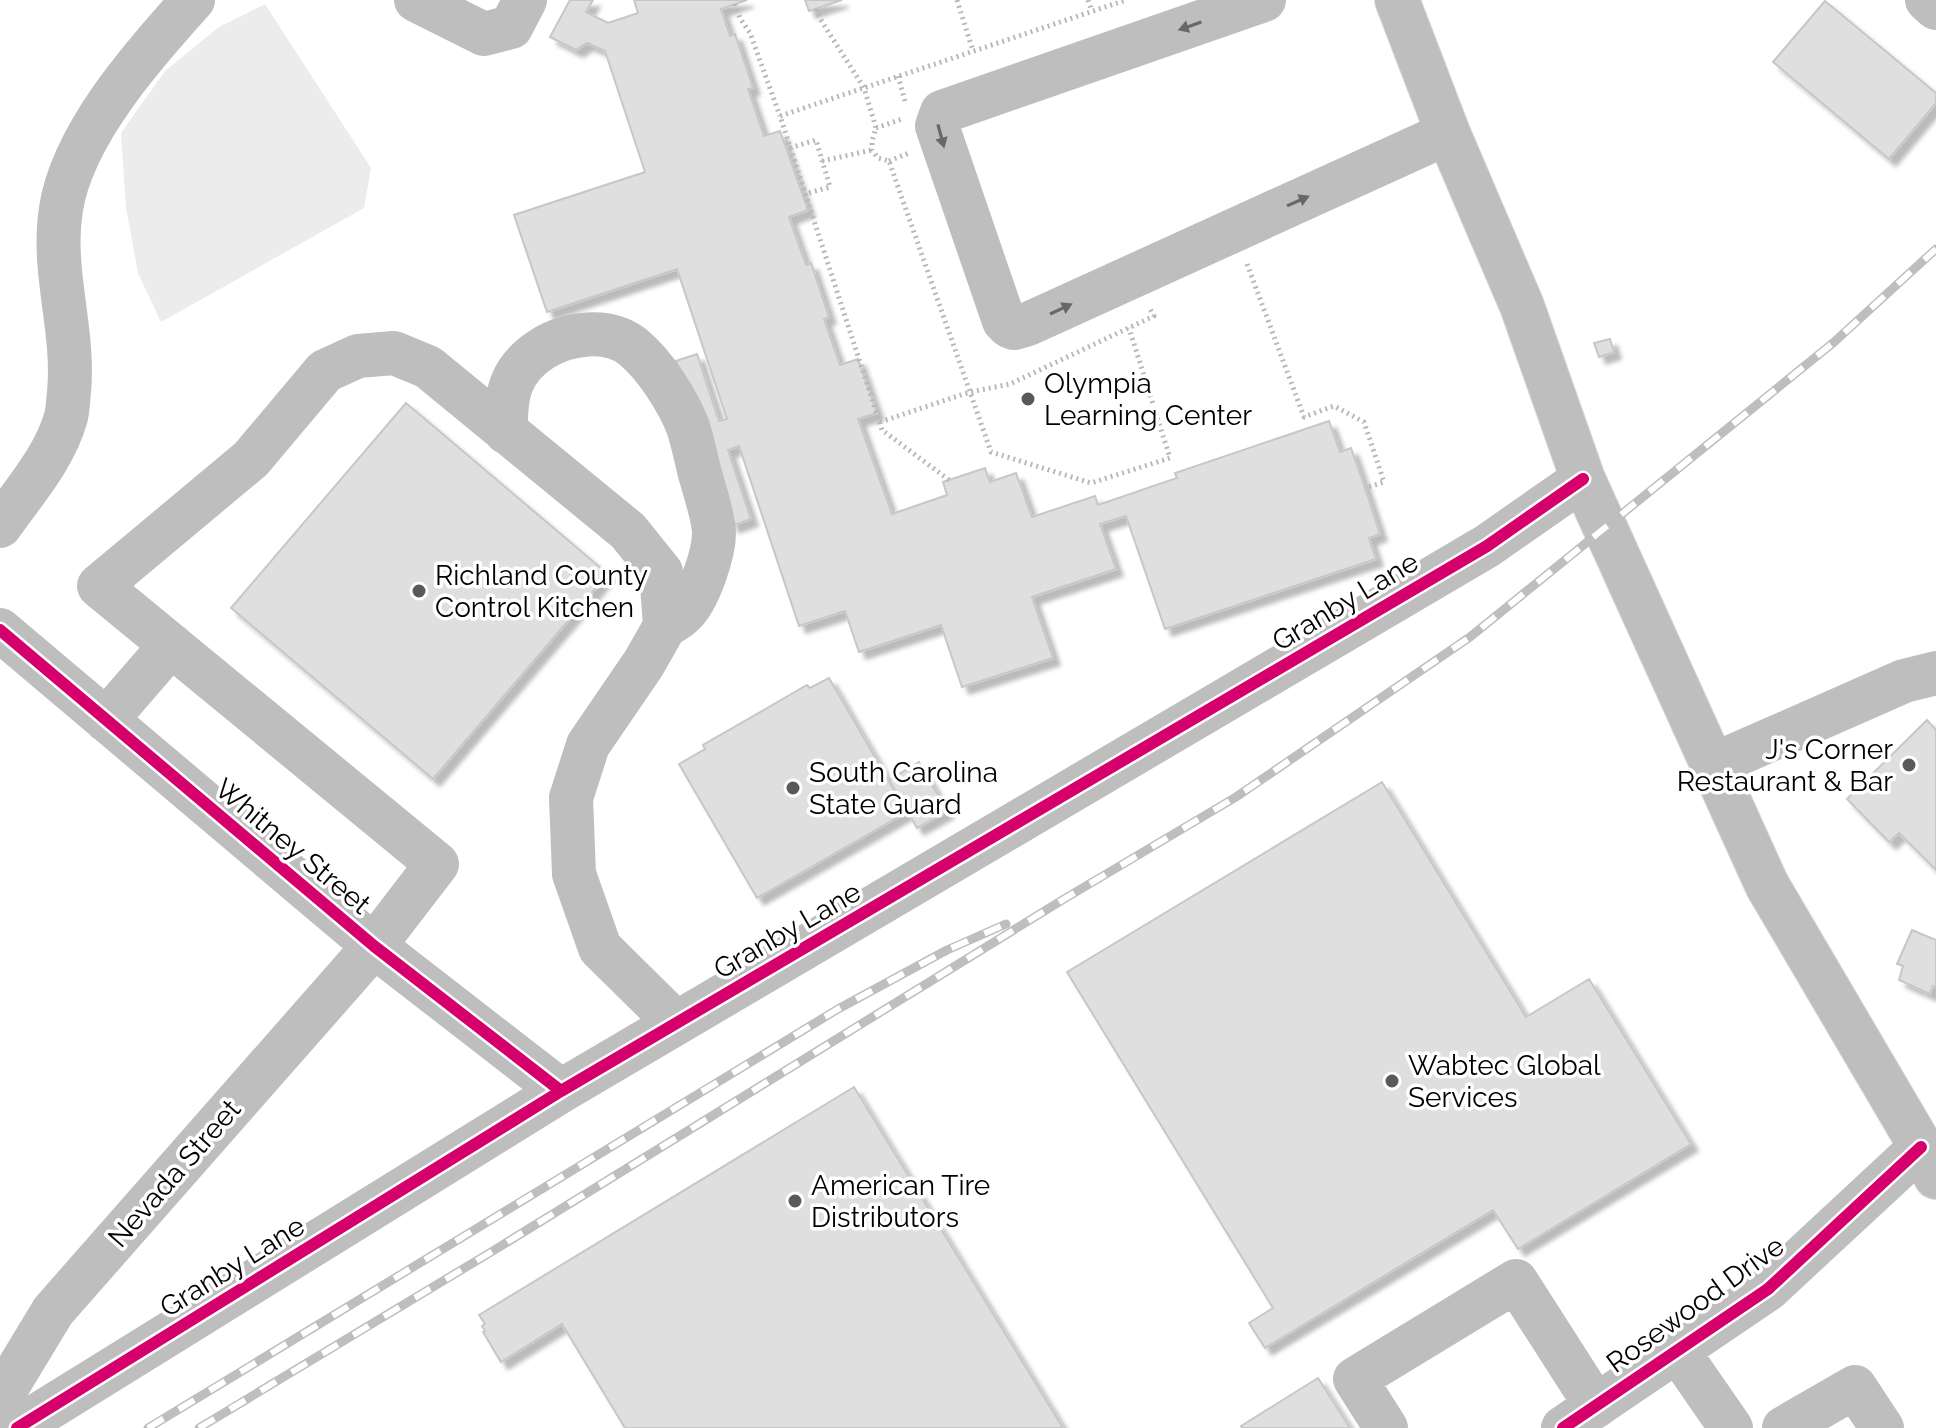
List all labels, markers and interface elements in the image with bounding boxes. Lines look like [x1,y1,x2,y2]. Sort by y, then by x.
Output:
one-way arrow [1178,20,1202,32]
one-way arrow [936,123,948,148]
one-way arrow [1286,194,1310,208]
one-way arrow [1050,302,1073,316]
place label: Olympia Learning Center [1044,367,1252,432]
marker: Olympia Learning Center [1019,390,1037,408]
street label: Granby Lane [1266,545,1424,658]
place label: Richland County Control Kitchen [435,559,648,624]
marker: Richland County Control Kitchen [410,582,428,600]
place label: J's Corner Restaurant & Bar [1677,733,1893,798]
place label: South Carolina State Guard [809,756,998,821]
marker: J's Corner Restaurant & Bar [1900,756,1918,774]
street label: Whitney Street [208,772,378,921]
marker: South Carolina State Guard [784,779,802,797]
street label: Granby Lane [708,875,867,986]
place label: Wabtec Global Services [1408,1049,1601,1114]
marker: Wabtec Global Services [1383,1072,1401,1090]
street label: Nevada Street [101,1092,248,1254]
place label: American Tire Distributors [811,1169,990,1234]
marker: American Tire Distributors [786,1192,804,1210]
street label: Granby Lane [154,1209,311,1324]
street label: Rosewood Drive [1600,1229,1790,1380]

